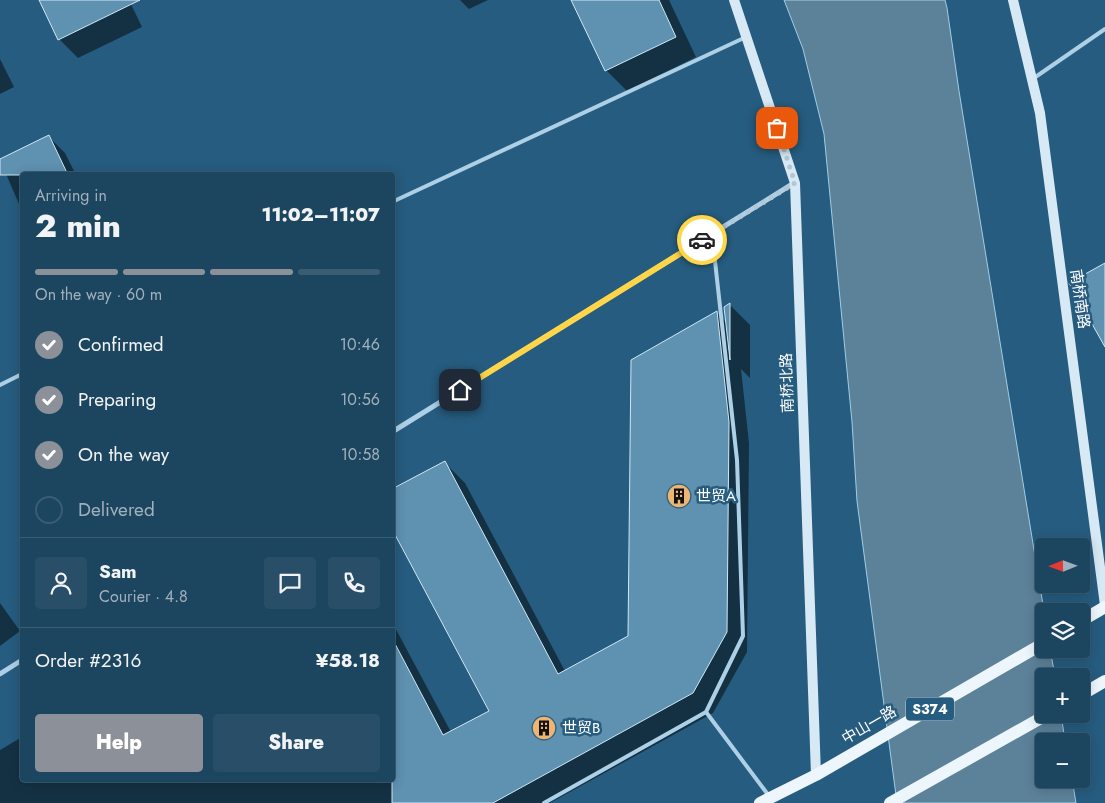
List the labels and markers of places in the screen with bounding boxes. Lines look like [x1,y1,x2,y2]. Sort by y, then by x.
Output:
pin [756,107,798,149]
pin [439,369,481,411]
building icon: 世贸A [666,483,692,509]
place label: 世贸A [696,485,736,507]
building icon: 世贸B [531,715,557,741]
place label: 世贸B [562,717,600,739]

